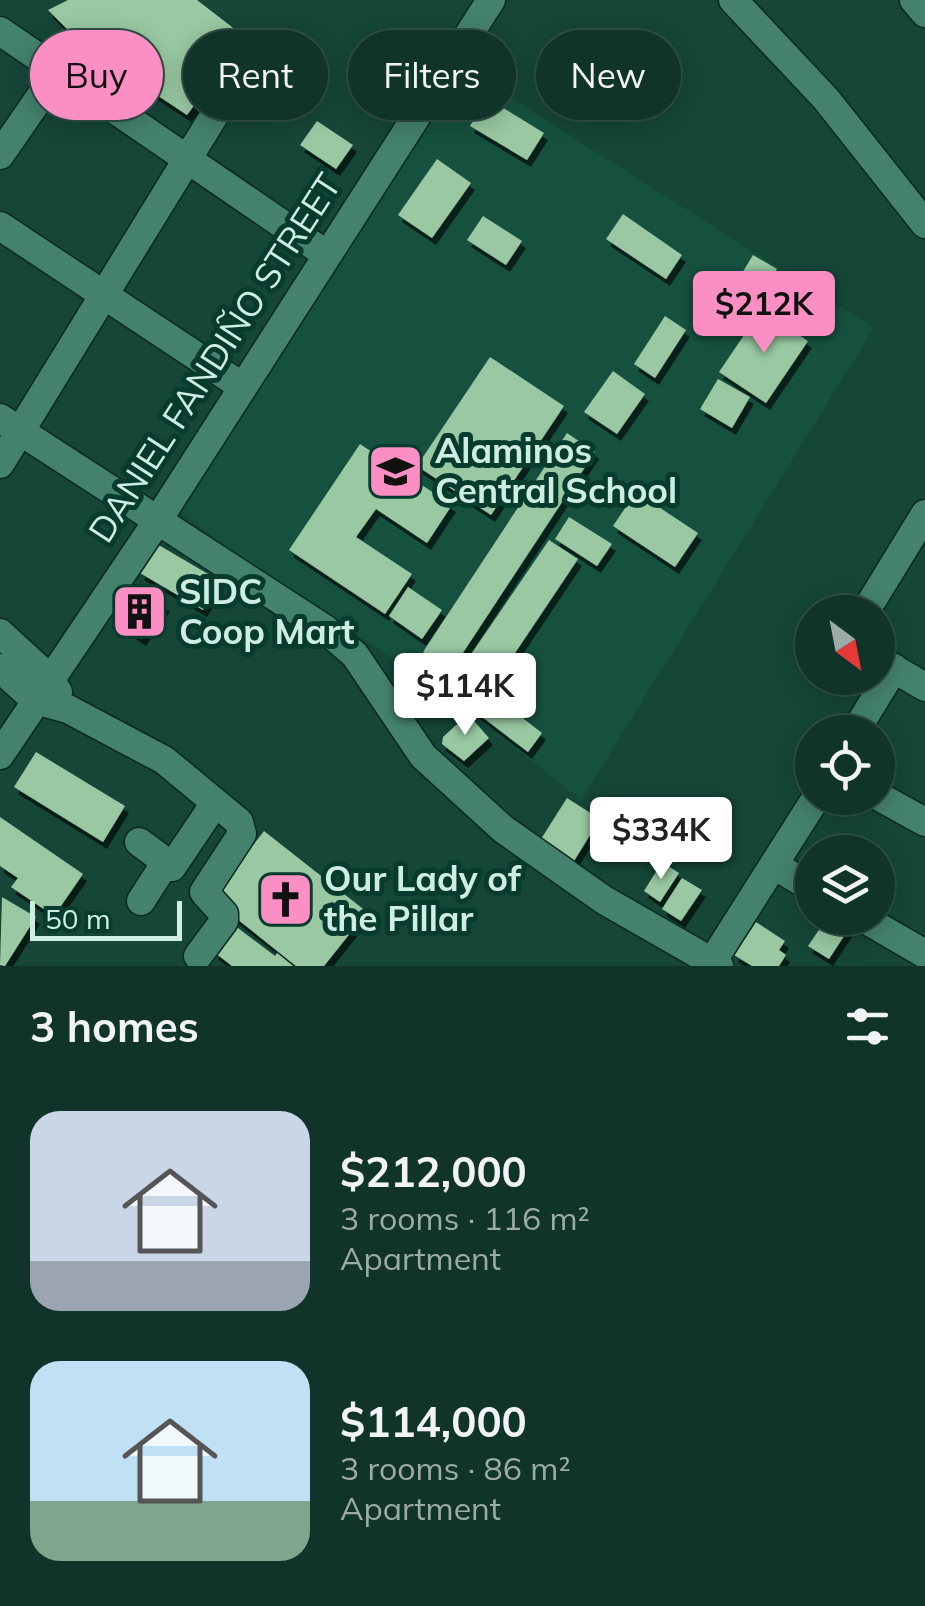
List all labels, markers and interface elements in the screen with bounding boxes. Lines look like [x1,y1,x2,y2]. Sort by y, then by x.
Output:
chip: Buy [30,30,163,120]
chip: Rent [183,30,328,120]
chip: Filters [348,30,516,120]
chip: New [536,30,681,120]
street label: DANIEL FANDIÑO STREET [78,165,350,550]
pin: $212K [694,271,834,356]
text: $212K [715,283,813,323]
place label: Alaminos Central School [435,428,677,512]
school or university icon: Alaminos Central School [366,441,426,501]
place label: SIDC Coop Mart [179,569,355,653]
building icon: SIDC Coop Mart [110,582,170,642]
north arrow [795,595,895,695]
map controls [795,595,895,935]
pin: $114K [395,653,535,738]
text: $114K [416,665,514,705]
button: locate [795,715,895,815]
pin: $334K [591,797,731,882]
text: $334K [612,809,710,849]
button: layers [795,835,895,935]
place label: Our Lady of the Pillar [324,856,522,940]
church icon: Our Lady of the Pillar [255,869,315,929]
scale bar [30,896,182,940]
text: 50 m [45,901,111,936]
icon: filters [840,999,895,1054]
text: 3 homes [30,1000,199,1053]
text: $212,000 [340,1145,527,1198]
icon: home [110,1151,230,1271]
text: 3 rooms · 116 m² [340,1198,590,1238]
text: Apartment [340,1238,501,1278]
text: $114,000 [340,1395,527,1448]
icon: home [110,1401,230,1521]
text: 3 rooms · 86 m² [340,1448,571,1488]
text: Apartment [340,1488,501,1528]

